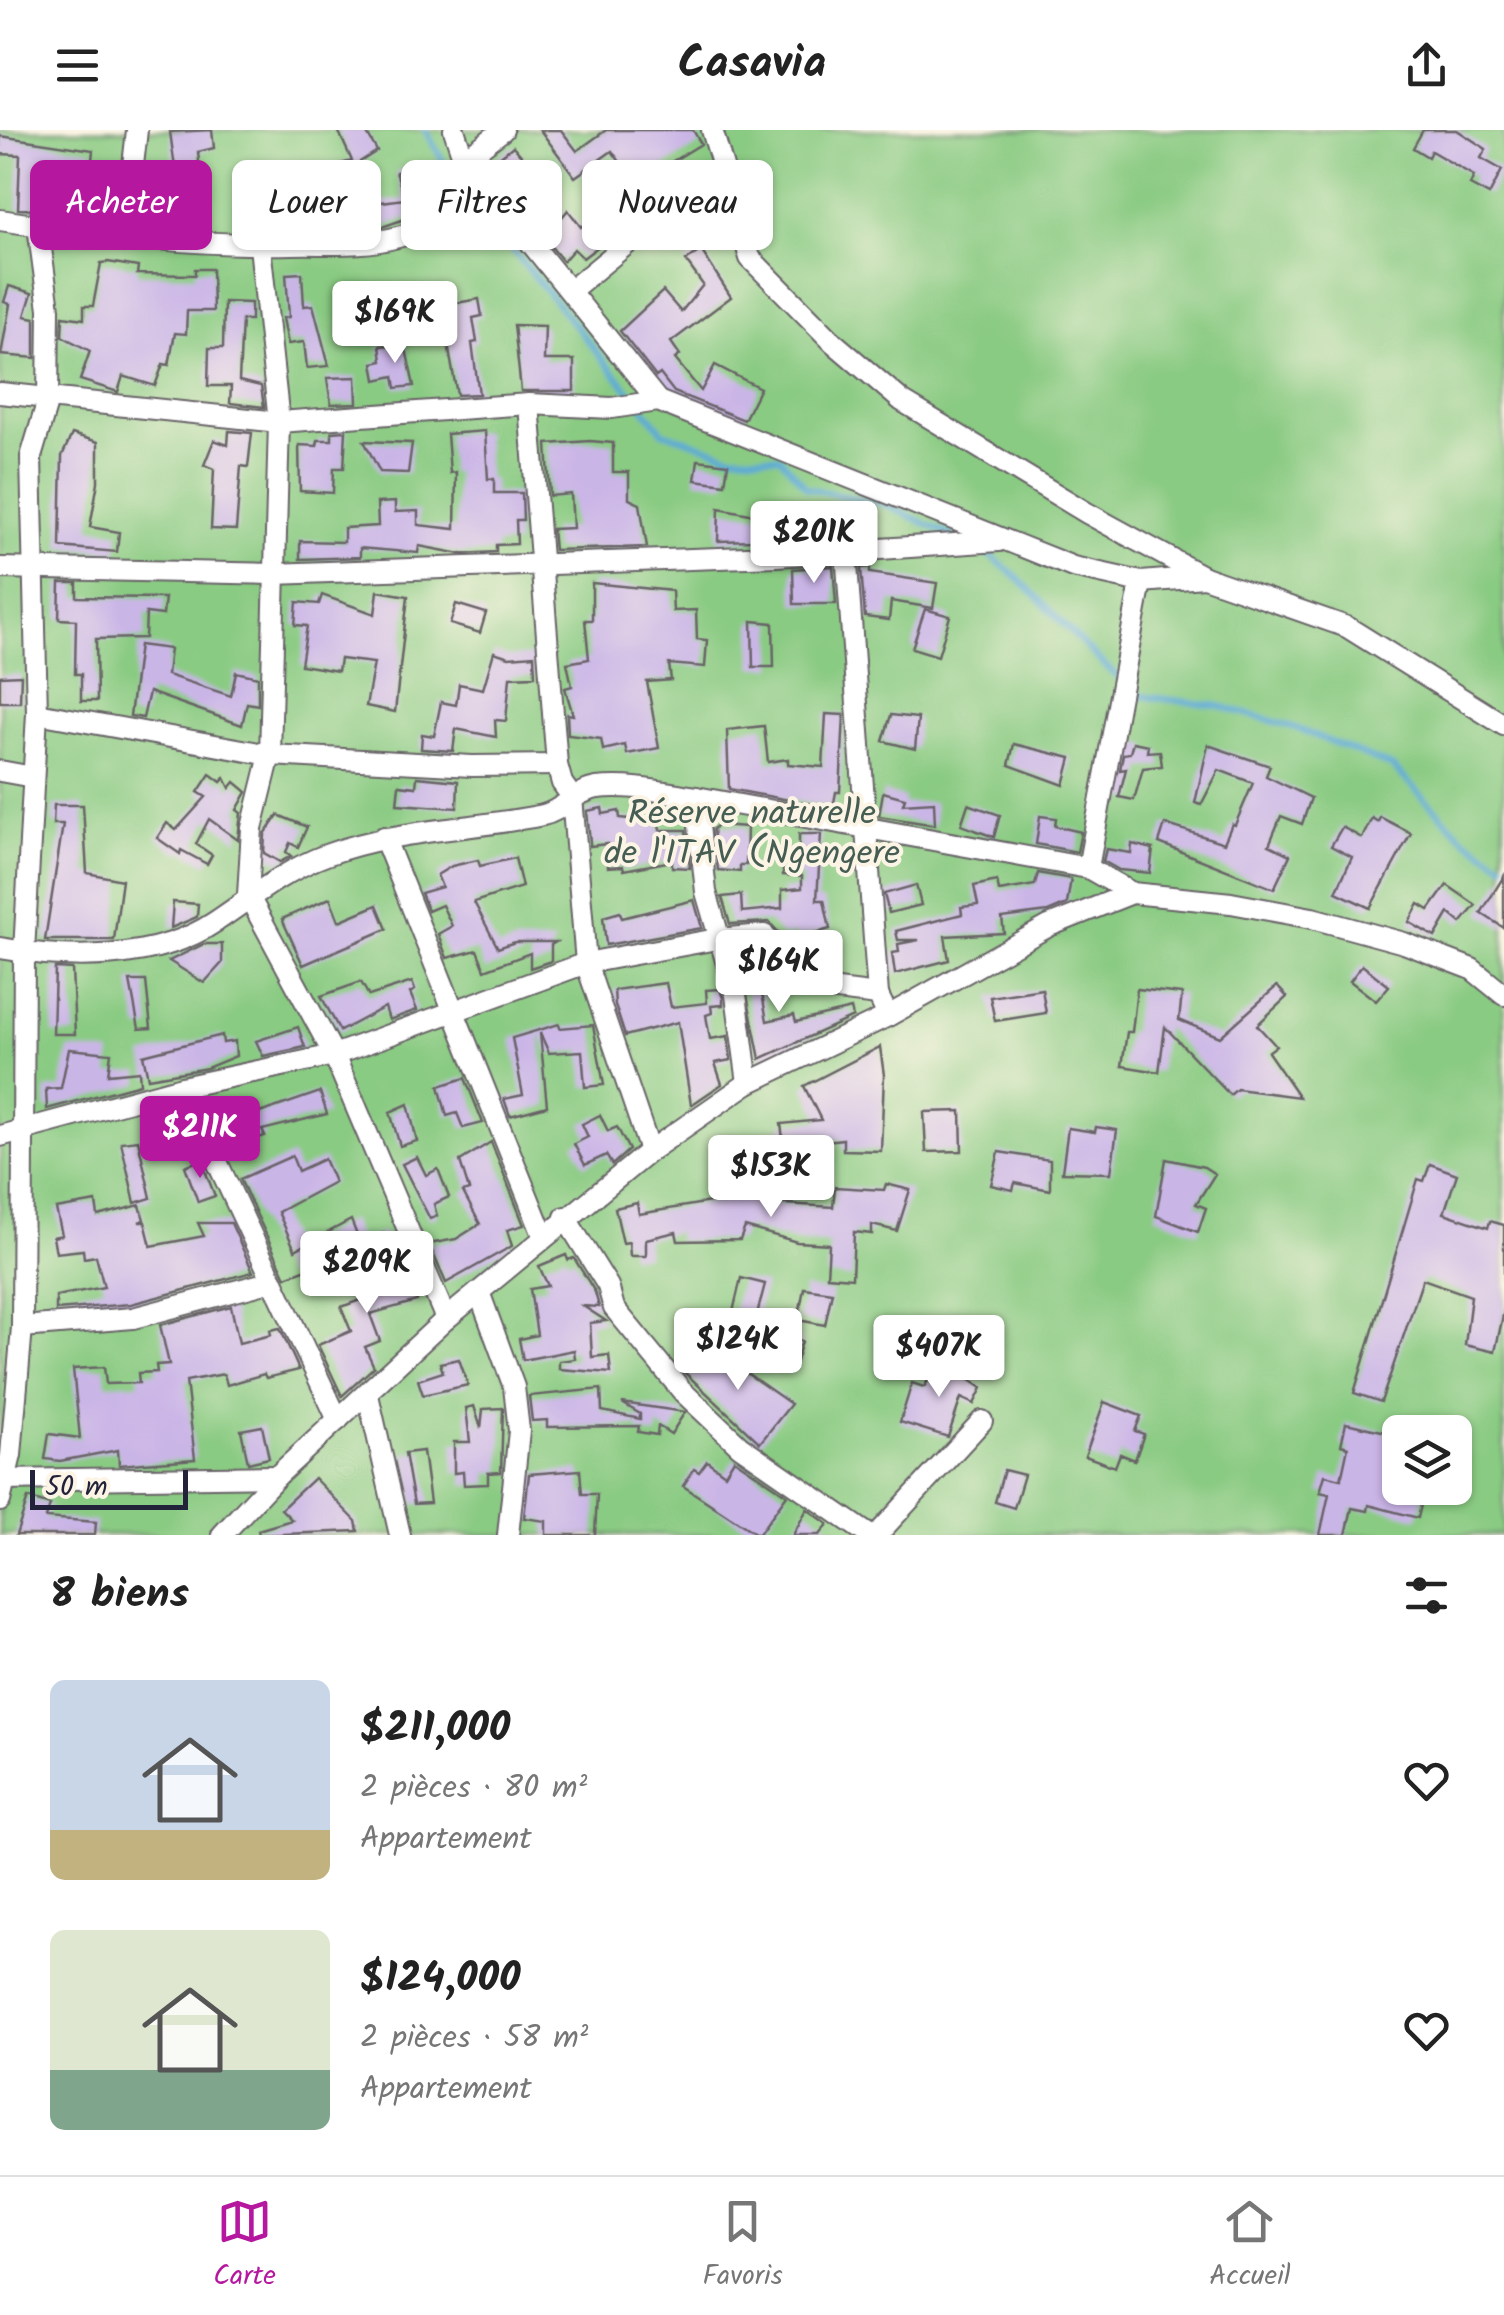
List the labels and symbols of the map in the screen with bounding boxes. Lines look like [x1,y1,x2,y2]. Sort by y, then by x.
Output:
pin: $169K [325,281,465,366]
pin: $201K [744,501,884,586]
park label: Réserve naturelle de l'ITAV (Ngengere [604,787,900,883]
pin: $164K [709,930,849,1015]
pin: $211K [130,1096,270,1181]
pin: $153K [701,1135,841,1220]
pin: $209K [297,1231,437,1316]
pin: $124K [668,1308,808,1393]
pin: $407K [869,1315,1009,1400]
scale bar [30,1465,188,1510]

